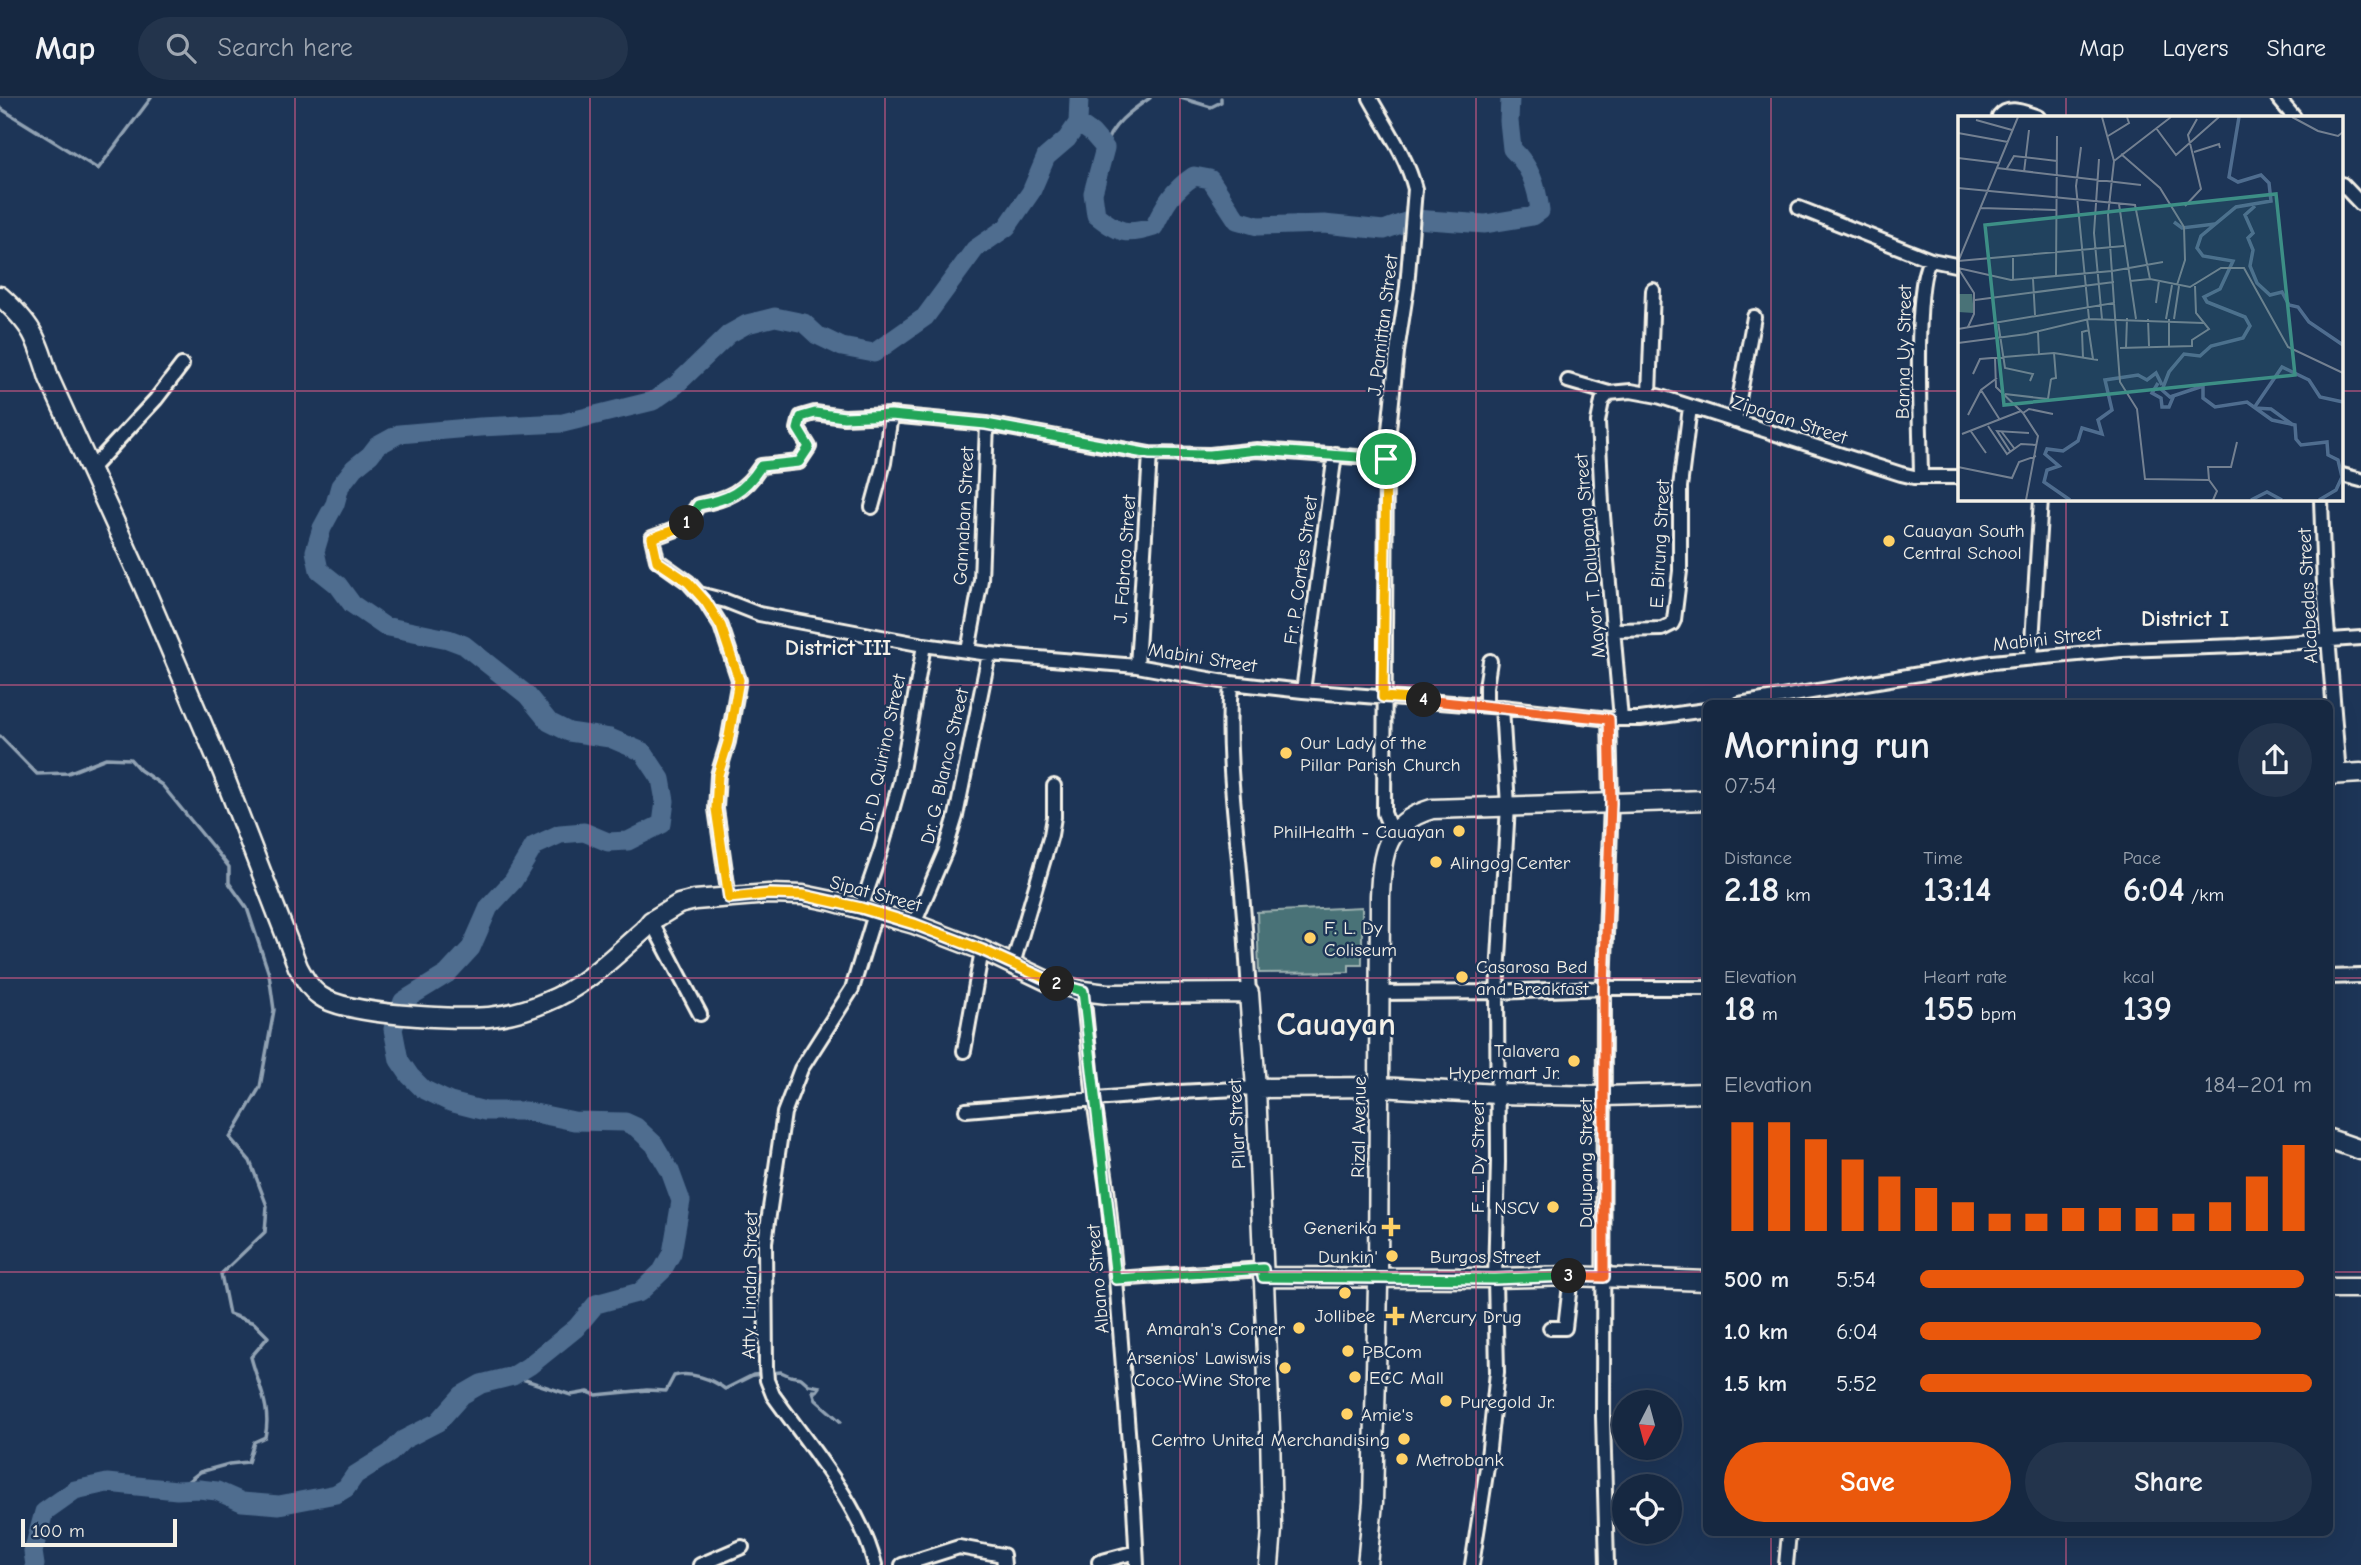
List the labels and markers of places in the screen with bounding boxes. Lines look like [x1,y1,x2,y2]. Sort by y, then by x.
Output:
pin [1356,429,1416,489]
pin: 1 [670,506,704,540]
place label: Cauayan South Central School [1903,520,2025,564]
marker: Cauayan South Central School [1881,533,1897,549]
pin: 4 [1406,682,1442,718]
place label: Our Lady of the Pillar Parish Church [1300,732,1461,776]
marker: Our Lady of the Pillar Parish Church [1278,745,1294,761]
place label: PhilHealth - Cauayan [1273,821,1445,843]
marker: PhilHealth - Cauayan [1451,823,1467,839]
place label: Alingog Center [1450,852,1571,874]
marker: Alingog Center [1428,854,1444,870]
place label: F. L. Dy Coliseum [1324,917,1397,961]
marker: F. L. Dy Coliseum [1302,930,1318,946]
place label: Casarosa Bed and Breakfast [1476,956,1589,1000]
pin: 2 [1040,966,1074,1001]
marker: Casarosa Bed and Breakfast [1454,969,1470,985]
place label: Talavera Hypermart Jr. [1449,1040,1560,1084]
marker: Talavera Hypermart Jr. [1566,1053,1582,1069]
place label: NSCV [1494,1197,1540,1219]
marker: NSCV [1545,1199,1561,1215]
place label: Generika [1303,1217,1377,1239]
marker: Generika [1383,1219,1399,1235]
place label: Dunkin' [1318,1246,1378,1268]
marker: Dunkin' [1384,1248,1400,1264]
pin: 3 [1552,1258,1586,1294]
marker: Jollibee [1337,1285,1353,1301]
place label: Jollibee [1315,1305,1375,1327]
place label: Mercury Drug [1409,1306,1522,1328]
marker: Mercury Drug [1387,1308,1403,1324]
place label: Amarah's Corner [1146,1318,1285,1340]
marker: Amarah's Corner [1291,1320,1307,1336]
place label: PBCom [1362,1341,1422,1363]
marker: PBCom [1340,1343,1356,1359]
place label: Arsenios' Lawiswis Coco-Wine Store [1126,1347,1271,1391]
marker: Arsenios' Lawiswis Coco-Wine Store [1277,1360,1293,1376]
place label: ECC Mall [1369,1367,1444,1389]
marker: ECC Mall [1347,1369,1363,1385]
place label: Puregold Jr. [1460,1391,1555,1413]
marker: Puregold Jr. [1438,1393,1454,1409]
place label: Amie's [1361,1404,1413,1426]
marker: Amie's [1339,1406,1355,1422]
place label: Centro United Merchandising [1151,1429,1390,1451]
marker: Centro United Merchandising [1396,1431,1412,1447]
place label: Metrobank [1416,1449,1505,1471]
marker: Metrobank [1394,1451,1410,1467]

